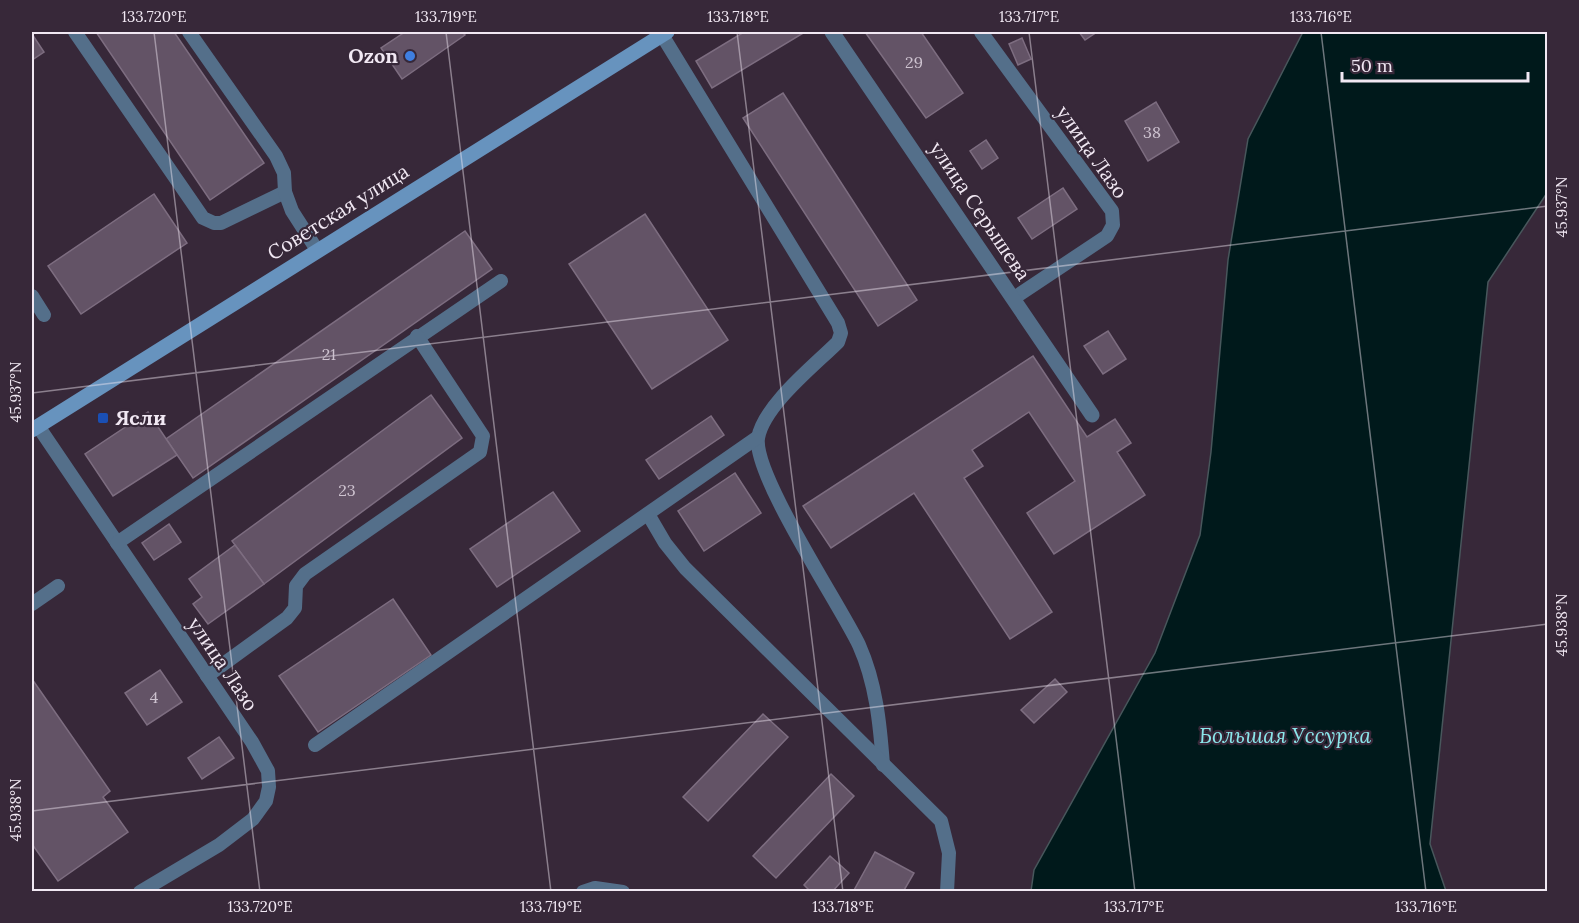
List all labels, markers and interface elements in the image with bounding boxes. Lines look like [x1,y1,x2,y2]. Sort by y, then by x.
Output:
text: 133.720°E [121,7,187,26]
text: 133.719°E [415,7,477,26]
text: 133.718°E [707,7,769,26]
text: 133.717°E [999,7,1059,26]
text: 133.716°E [1290,7,1352,26]
place label: Ozon [348,43,398,68]
scale bar [1342,45,1528,83]
marker: Ozon [403,49,417,63]
house number: 29 [905,52,923,72]
text: 50 m [1351,54,1393,77]
street label: улица Лазо [1051,100,1134,203]
house number: 38 [1143,122,1161,142]
street label: улица Серышева [925,136,1036,285]
street label: Советская улица [262,158,413,265]
text: 45.937°N [1552,176,1571,238]
house number: 21 [322,344,336,364]
text: 45.937°N [6,361,25,423]
place label: Ясли [115,405,166,430]
marker: Ясли [96,411,110,425]
house number: 23 [338,480,356,500]
text: 45.938°N [1552,594,1571,656]
street label: улица Лазо [183,612,264,715]
house number: 4 [150,687,159,707]
water label: Большая Уссурка [1199,722,1371,749]
text: 45.938°N [6,779,25,841]
text: 133.720°E [227,897,293,916]
text: 133.719°E [520,897,582,916]
text: 133.718°E [812,897,874,916]
text: 133.717°E [1104,897,1164,916]
text: 133.716°E [1395,897,1457,916]

